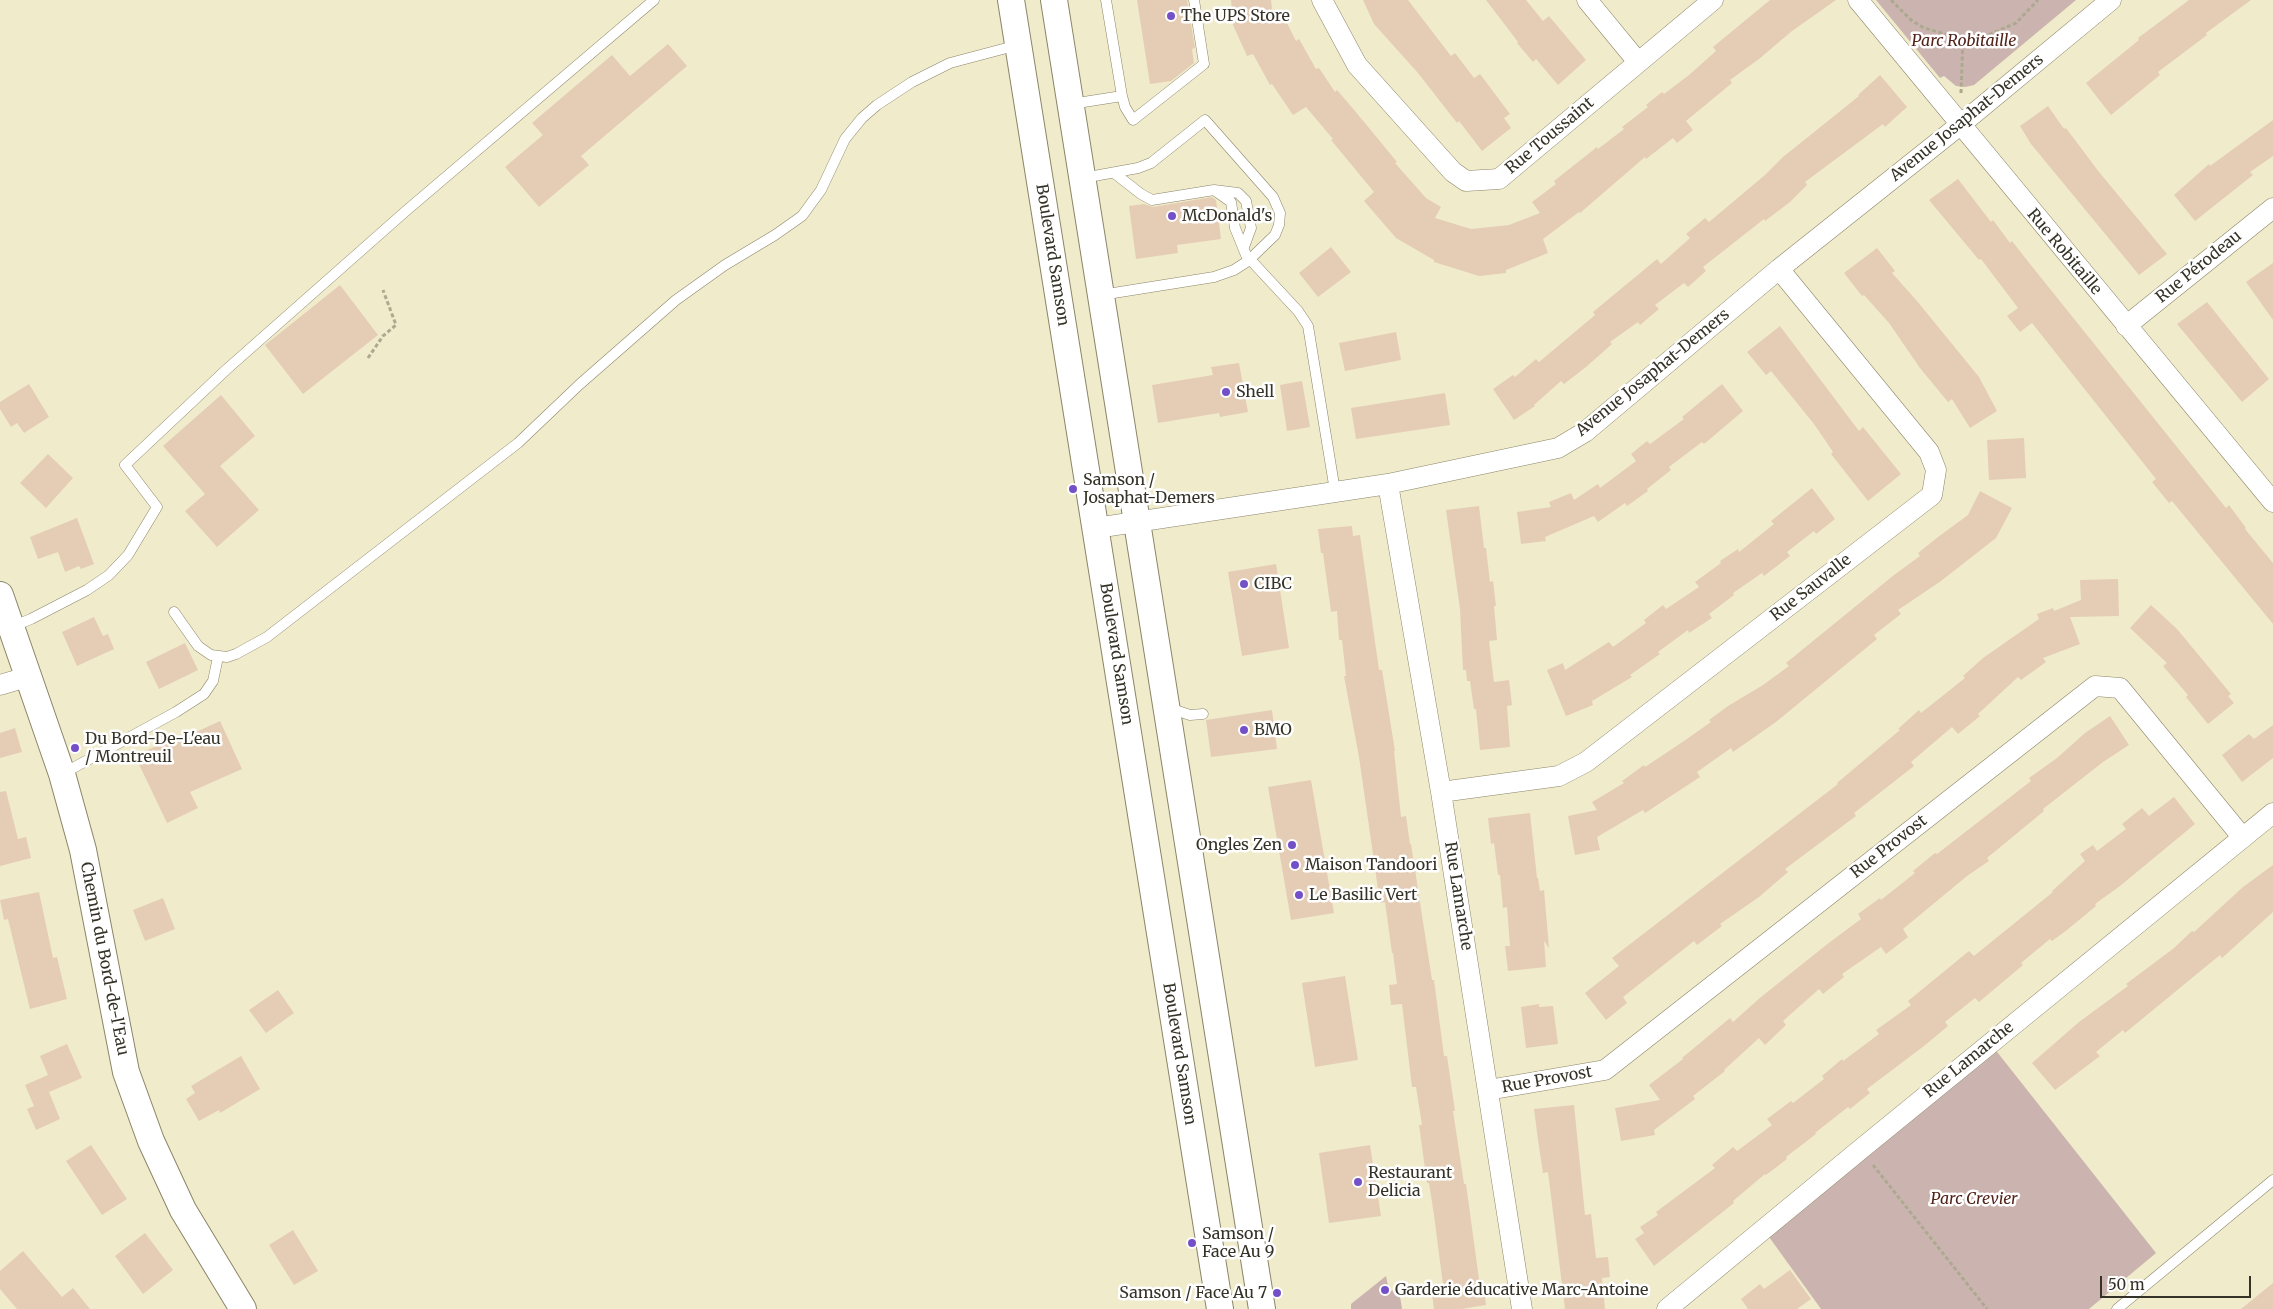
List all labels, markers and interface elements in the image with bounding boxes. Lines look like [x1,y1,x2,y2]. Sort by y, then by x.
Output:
place label: The UPS Store [1181,6,1290,26]
marker: The UPS Store [1165,10,1177,22]
park label: Parc Robitaille [1912,31,2016,51]
street label: Avenue Josaphat-Demers [1886,50,2048,186]
street label: Rue Toussaint [1502,94,1598,178]
street label: Boulevard Samson [1031,183,1073,327]
street label: Rue Robitaille [2022,205,2106,299]
place label: McDonald's [1182,206,1272,226]
marker: McDonald's [1166,210,1178,222]
street label: Rue Pérodeau [2152,227,2246,307]
street label: Avenue Josaphat-Demers [1572,305,1734,441]
place label: Shell [1236,382,1274,402]
marker: Shell [1220,386,1232,398]
place label: Samson / Josaphat-Demers [1083,470,1215,508]
marker: Samson / Josaphat-Demers [1067,483,1079,495]
street label: Rue Sauvalle [1767,551,1855,625]
place label: CIBC [1254,574,1292,594]
marker: CIBC [1238,578,1250,590]
street label: Boulevard Samson [1095,582,1137,726]
place label: BMO [1254,720,1292,740]
marker: BMO [1238,724,1250,736]
place label: Du Bord-De-L'eau / Montreuil [85,729,221,767]
marker: Du Bord-De-L'eau / Montreuil [69,742,81,754]
street label: Rue Provost [1847,811,1931,883]
place label: Ongles Zen [1196,835,1282,855]
marker: Ongles Zen [1286,839,1298,851]
street label: Rue Lamarche [1440,840,1476,952]
place label: Maison Tandoori [1305,855,1437,875]
marker: Maison Tandoori [1289,859,1301,871]
street label: Chemin du Bord-de-l'Eau [76,861,132,1057]
place label: Le Basilic Vert [1309,885,1417,905]
marker: Le Basilic Vert [1293,889,1305,901]
street label: Boulevard Samson [1158,982,1200,1126]
street label: Rue Lamarche [1920,1018,2018,1102]
street label: Rue Provost [1500,1063,1594,1097]
place label: Restaurant Delicia [1368,1163,1452,1201]
marker: Restaurant Delicia [1352,1176,1364,1188]
park label: Parc Crevier [1930,1189,2018,1209]
place label: Samson / Face Au 9 [1202,1224,1274,1262]
marker: Samson / Face Au 9 [1186,1237,1198,1249]
scale bar [2103,1266,2254,1298]
text: 50 m [2108,1275,2145,1294]
place label: Garderie éducative Marc-Antoine [1395,1280,1648,1300]
place label: Samson / Face Au 7 [1119,1283,1267,1303]
marker: Garderie éducative Marc-Antoine [1379,1284,1391,1296]
marker: Samson / Face Au 7 [1271,1287,1283,1299]

